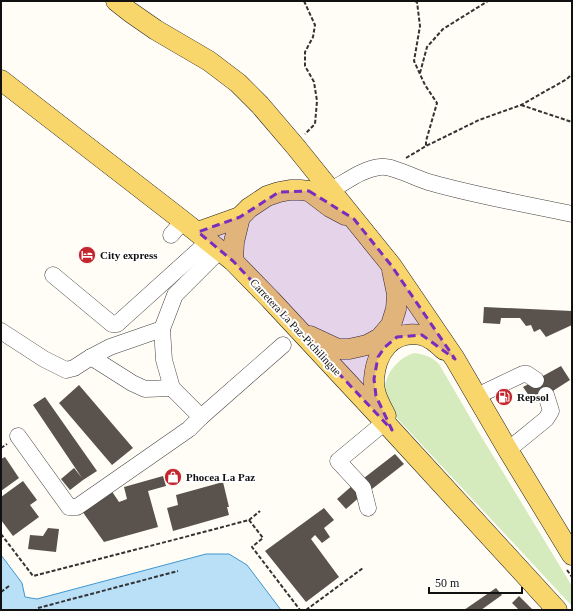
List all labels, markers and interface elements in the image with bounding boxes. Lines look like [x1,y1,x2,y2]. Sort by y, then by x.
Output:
hotel icon: City express [77,245,97,265]
place label: City express [100,249,158,261]
street label: Carretera La Paz-Pichilingue [248,276,344,378]
fuel station icon: Repsol [494,387,514,407]
place label: Repsol [517,391,549,403]
shop icon: Phocea La Paz [163,467,183,487]
place label: Phocea La Paz [186,471,255,483]
scale bar [429,569,522,595]
text: 50 m [435,576,460,590]

